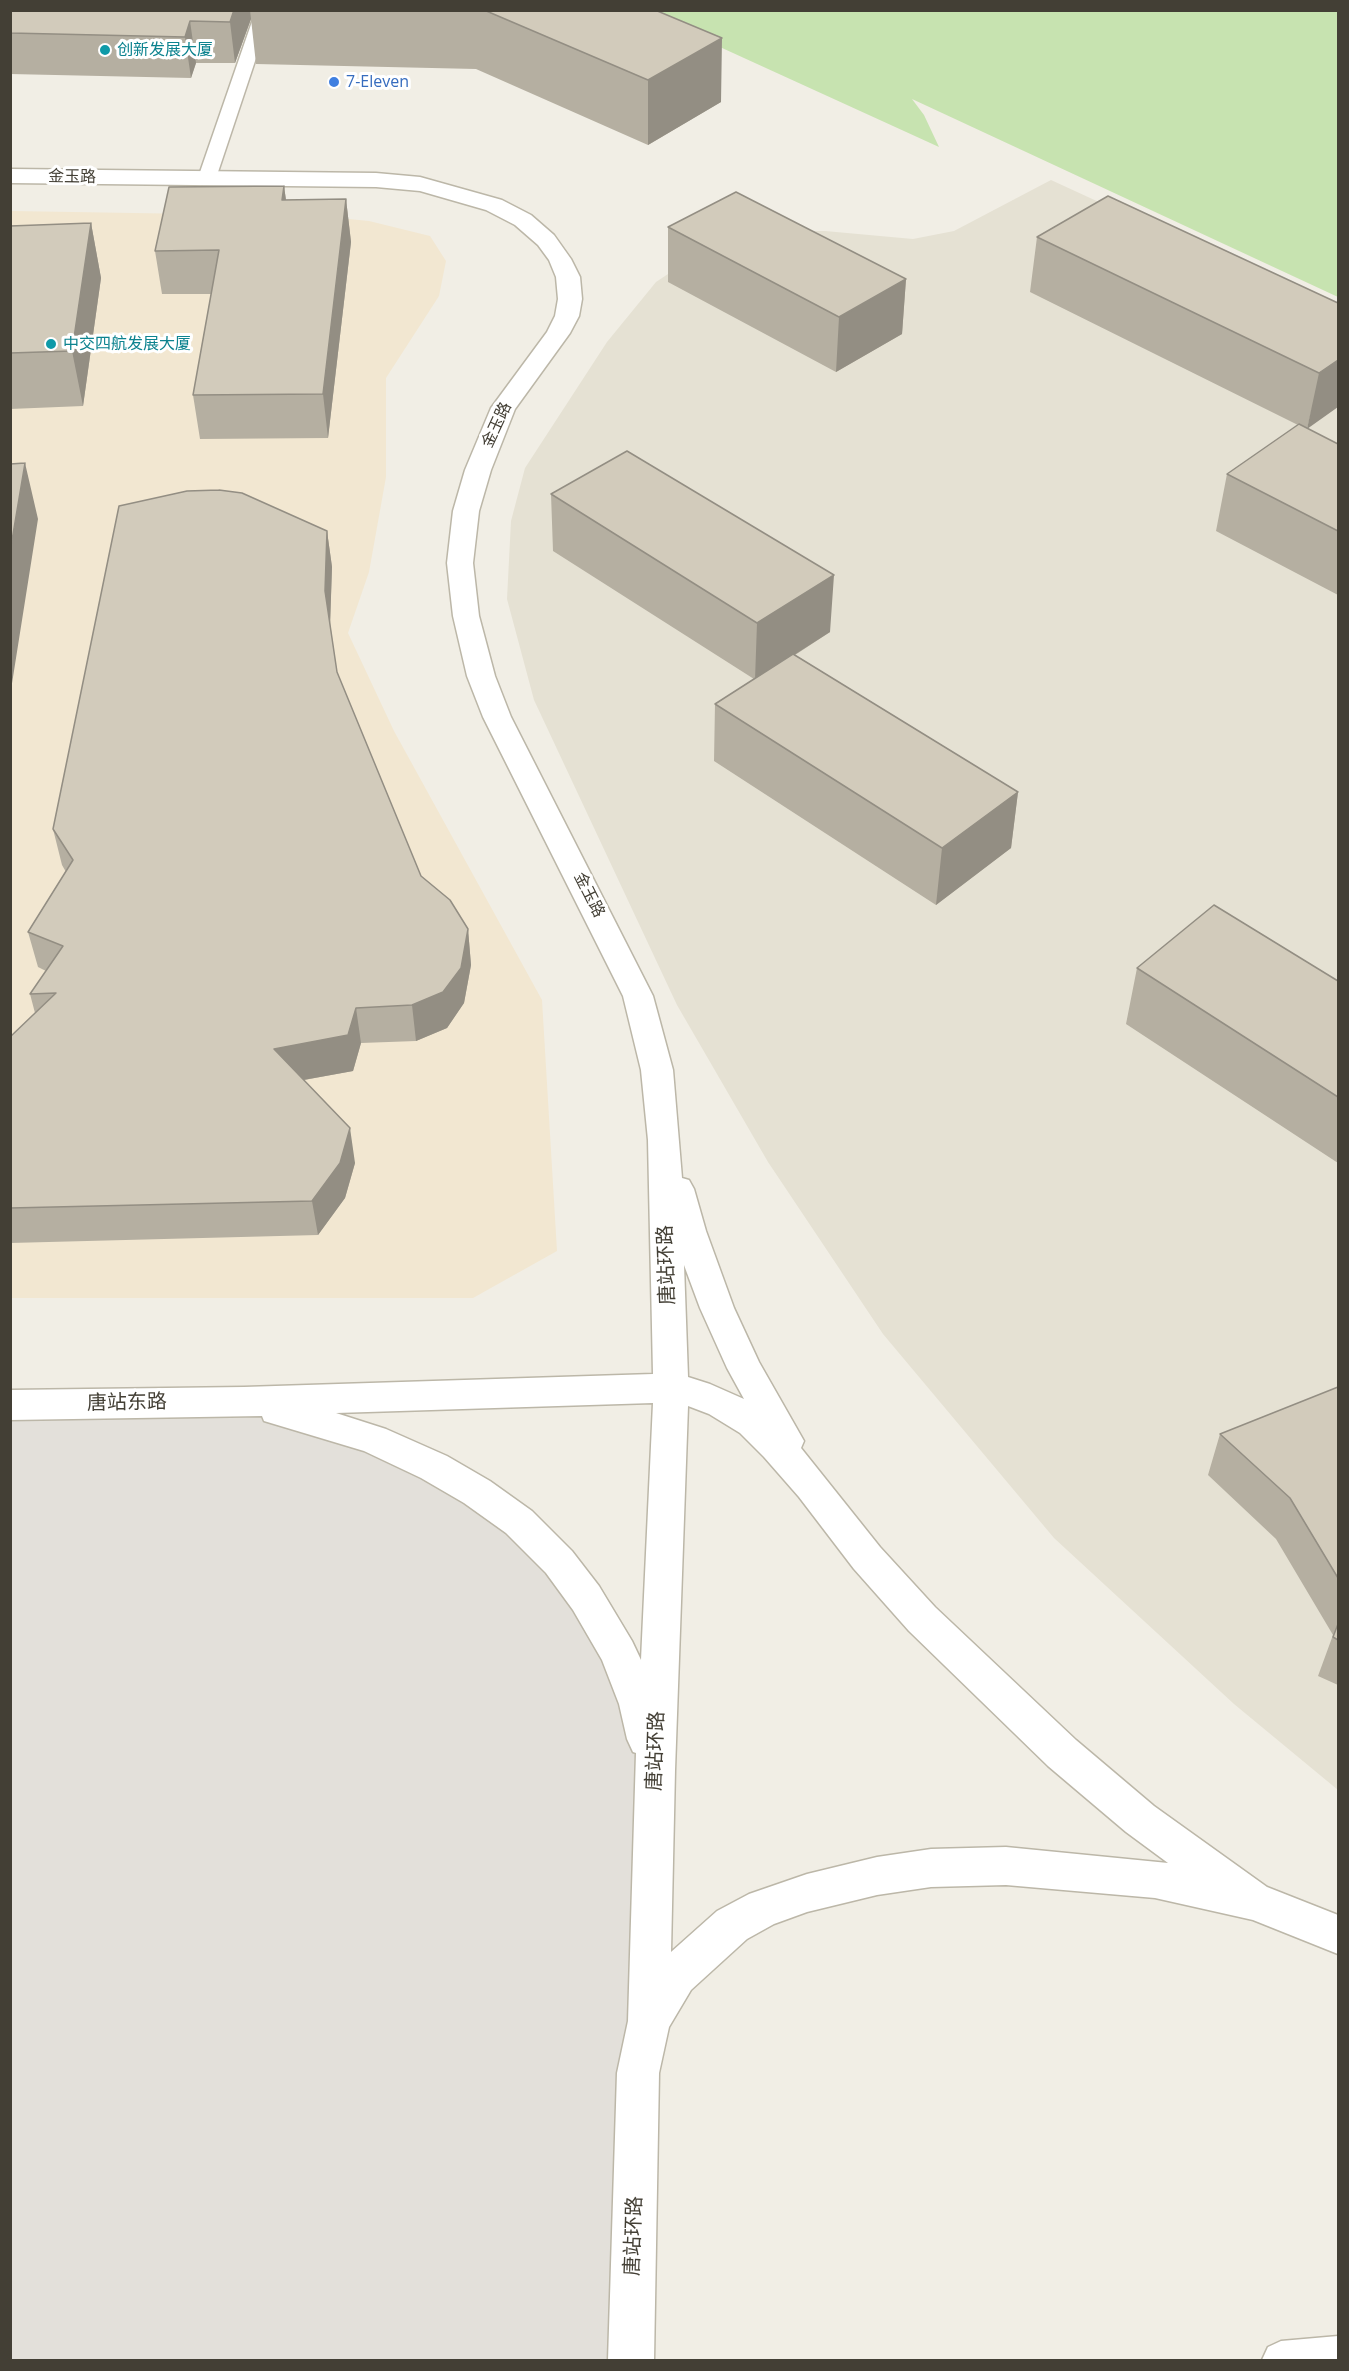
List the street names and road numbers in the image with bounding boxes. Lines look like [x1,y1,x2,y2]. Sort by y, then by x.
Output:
street label: 金玉路 [48,167,96,187]
street label: 金玉路 [478,399,516,451]
street label: 金玉路 [570,869,608,921]
street label: 唐站环路 [654,1225,680,1305]
street label: 唐站东路 [87,1390,167,1416]
street label: 唐站环路 [643,1711,669,1791]
street label: 唐站环路 [621,2196,647,2276]

